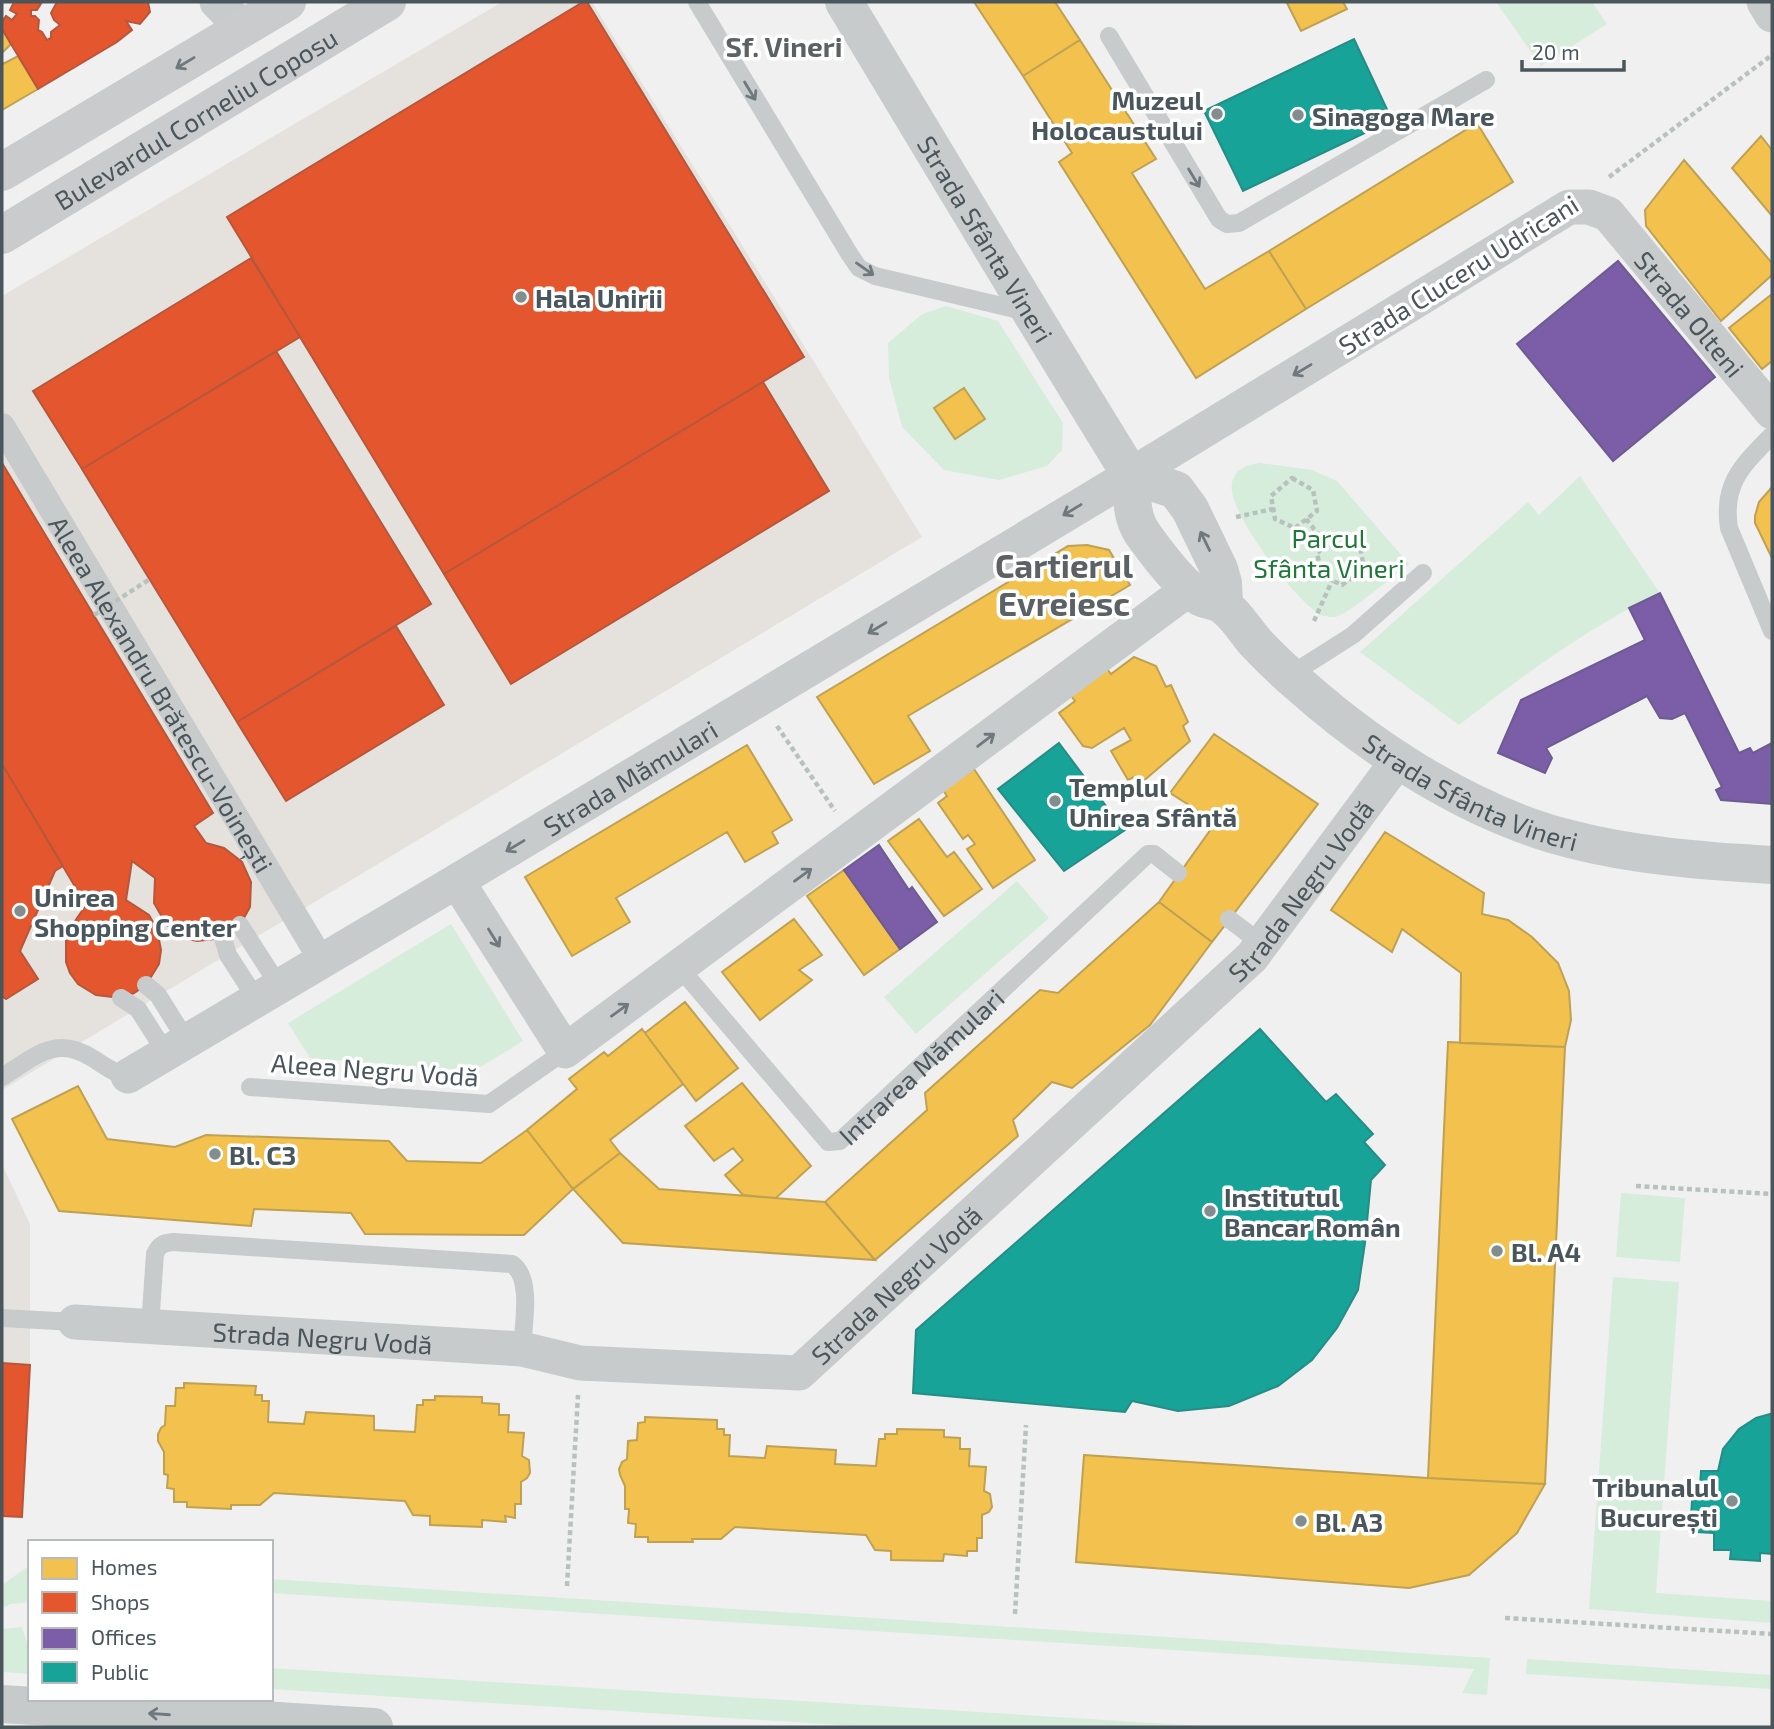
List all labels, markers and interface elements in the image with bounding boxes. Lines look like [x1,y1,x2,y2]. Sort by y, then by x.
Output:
street label: Bulevardul Corneliu Coposu [48,21,342,215]
scale bar [1522,28,1624,72]
district label: Sf. Vineri [726,29,842,63]
text: 20 m [1532,39,1580,64]
one-way arrow [175,56,195,70]
one-way arrow [743,81,757,101]
place label: Muzeul Holocaustului [1031,84,1203,145]
place label: Sinagoga Mare [1312,100,1495,131]
marker: Muzeul Holocaustului [1209,106,1225,122]
marker: Sinagoga Mare [1290,107,1306,123]
street label: Strada Sfânta Vineri [912,130,1061,347]
one-way arrow [1188,168,1202,188]
street label: Strada Cluceru Udricani [1333,188,1583,360]
street label: Strada Olteni [1629,244,1751,383]
one-way arrow [855,262,874,276]
place label: Hala Unirii [535,282,663,313]
marker: Hala Unirii [513,289,529,305]
one-way arrow [1292,363,1312,377]
one-way arrow [1063,503,1083,517]
street label: Aleea Alexandru Brătescu-Voinești [44,510,281,877]
park label: Parcul Sfânta Vineri [1253,522,1405,583]
one-way arrow [1198,531,1212,552]
district label: Cartierul Evreiesc [995,545,1133,623]
one-way arrow [868,621,888,635]
street label: Strada Mămulari [537,713,722,841]
street label: Strada Sfânta Vineri [1358,726,1581,856]
one-way arrow [976,733,995,748]
place label: Templul Unirea Sfântă [1069,771,1237,832]
marker: Templul Unirea Sfântă [1047,793,1063,809]
street label: Strada Negru Vodă [1221,793,1379,987]
one-way arrow [505,840,525,854]
one-way arrow [793,868,812,883]
place label: Unirea Shopping Center [34,881,237,942]
marker: Unirea Shopping Center [12,903,28,919]
one-way arrow [487,928,501,948]
street label: Intrarea Mămulari [832,982,1010,1150]
one-way arrow [610,1003,629,1018]
street label: Aleea Negru Vodă [270,1046,480,1092]
place label: Bl. C3 [229,1139,296,1170]
marker: Bl. C3 [207,1146,223,1162]
place label: Institutul Bancar Român [1224,1181,1401,1242]
street label: Strada Negru Vodă [804,1198,987,1370]
marker: Institutul Bancar Român [1202,1203,1218,1219]
place label: Bl. A4 [1511,1236,1581,1267]
marker: Bl. A4 [1489,1243,1505,1259]
street label: Strada Negru Vodă [212,1315,433,1359]
place label: Tribunalul București [1592,1471,1718,1535]
marker: Tribunalul București [1724,1493,1740,1509]
place label: Bl. A3 [1315,1506,1383,1537]
marker: Bl. A3 [1293,1513,1309,1529]
legend [28,1540,273,1701]
text: Homes [91,1554,157,1579]
text: Shops [91,1589,150,1614]
text: Offices [91,1624,157,1649]
text: Public [91,1659,149,1684]
one-way arrow [148,1707,171,1720]

